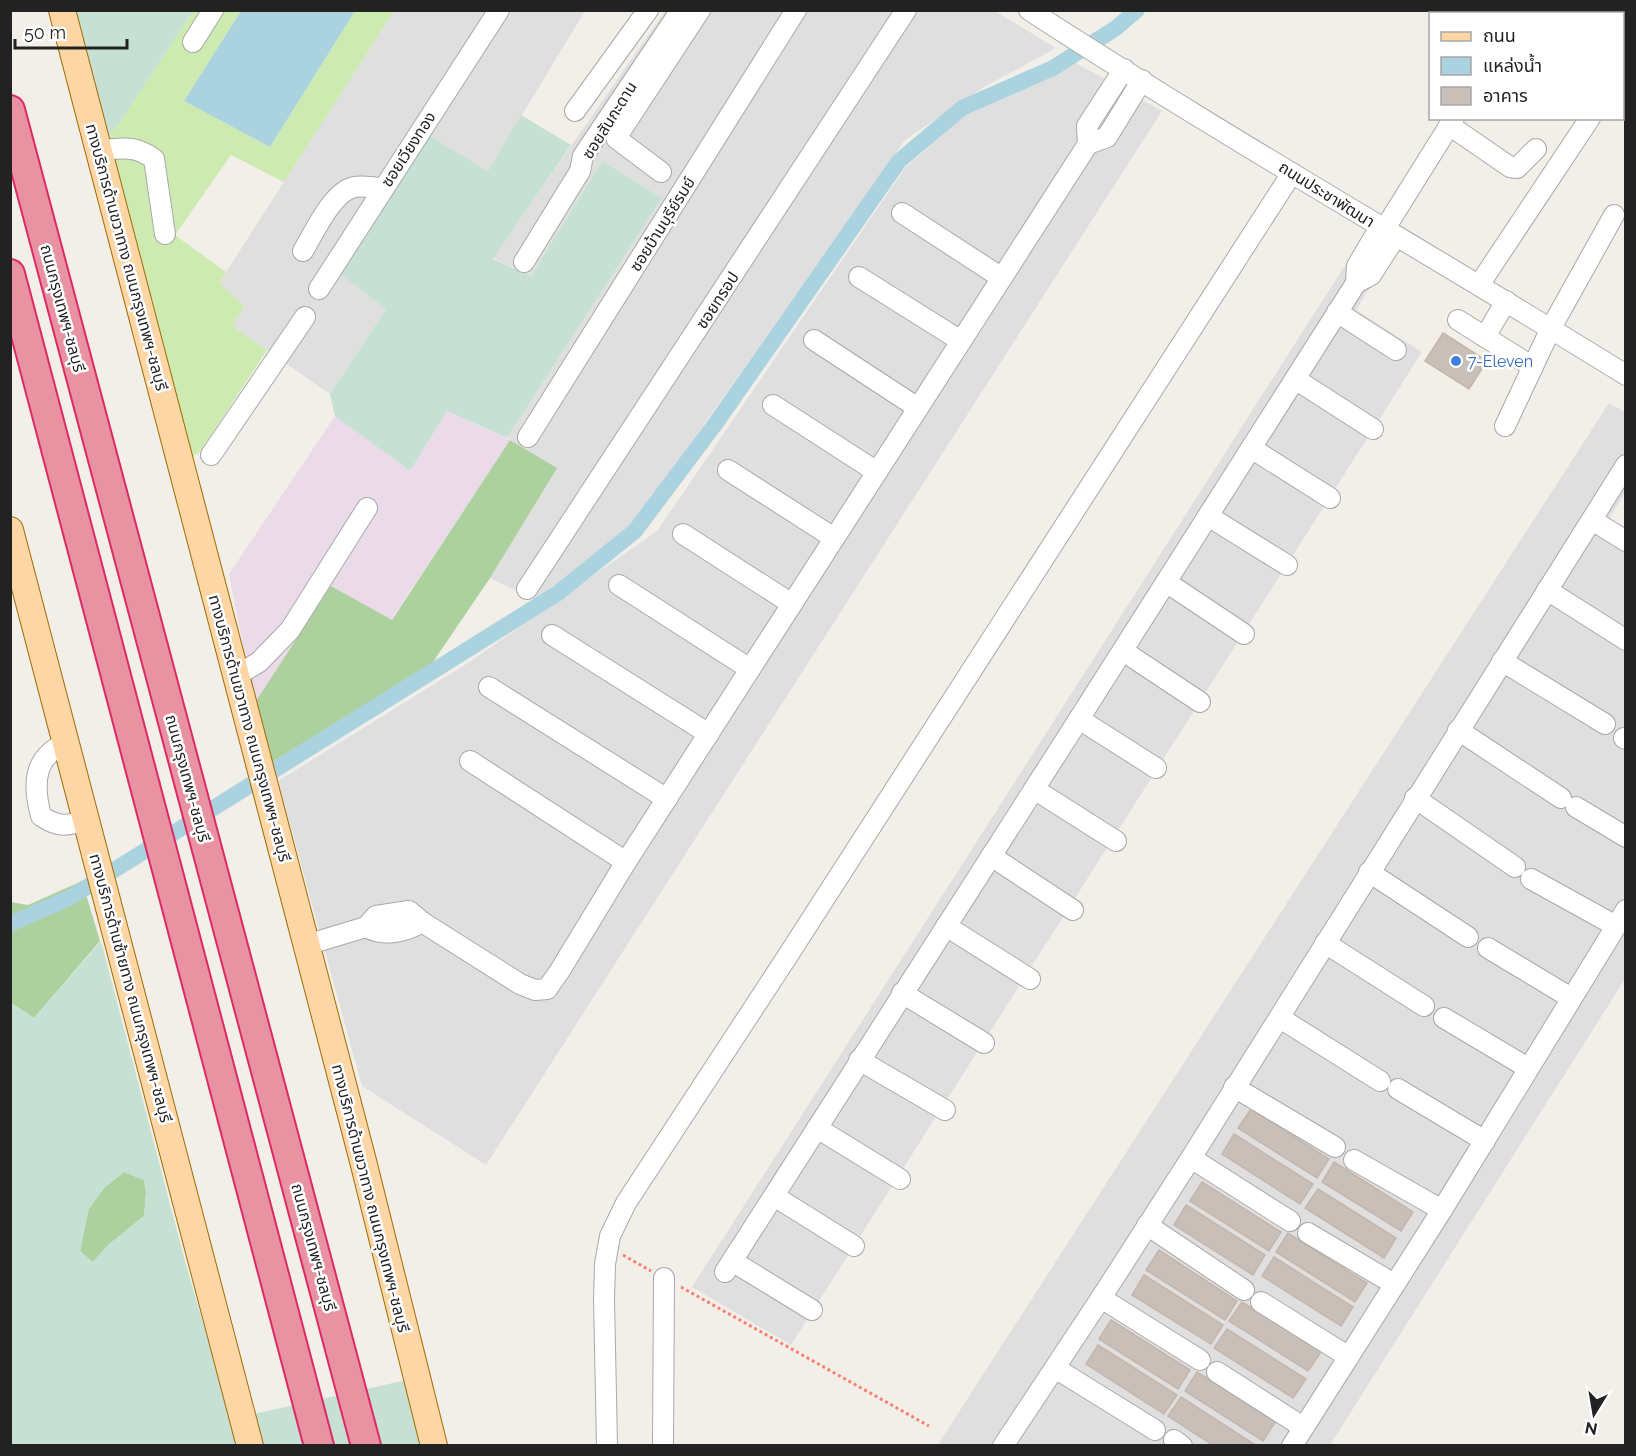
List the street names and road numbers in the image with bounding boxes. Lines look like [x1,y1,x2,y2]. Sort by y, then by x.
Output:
street label: ซอยสันกะดาน [578,78,641,162]
street label: ซอยเวียงทอง [377,108,440,190]
street label: ทางบริการด้านขวาทาง ถนนกรุงเทพฯ-ชลบุรี [82,122,171,393]
street label: ถนนประชาพัฒนา [1275,157,1378,231]
street label: ซอยบ้านบุรีย์รมย์ [626,173,699,275]
street label: ถนนกรุงเทพฯ-ชลบุรี [36,242,89,374]
street label: ซอยทรอป [692,268,743,332]
street label: ทางบริการด้านขวาทาง ถนนกรุงเทพฯ-ชลบุรี [205,593,294,864]
street label: ถนนกรุงเทพฯ-ชลบุรี [161,712,214,844]
street label: ทางบริการด้านซ้ายทาง ถนนกรุงเทพฯ-ชลบุรี [85,852,176,1125]
street label: ทางบริการด้านขวาทาง ถนนกรุงเทพฯ-ชลบุรี [328,1062,413,1334]
street label: ถนนกรุงเทพฯ-ชลบุรี [287,1181,340,1313]

